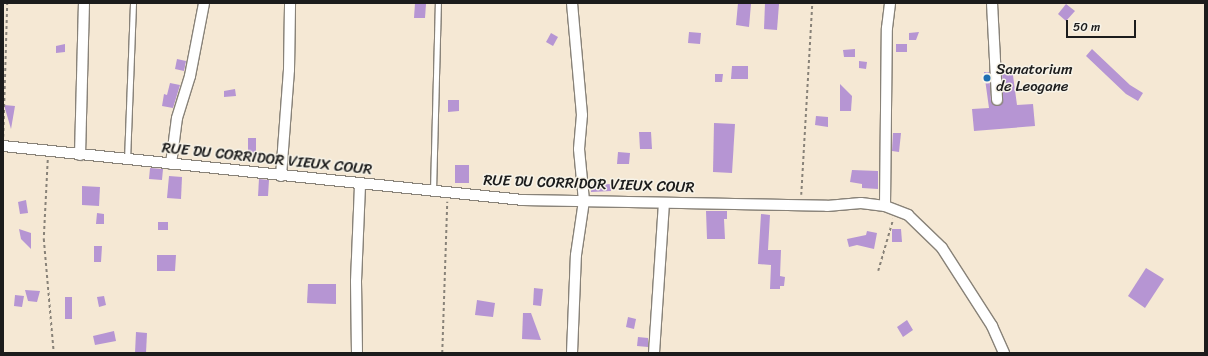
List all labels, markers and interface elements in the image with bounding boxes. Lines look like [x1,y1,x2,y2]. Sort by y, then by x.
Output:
scale bar [1068,12,1138,38]
text: 50 m [1073,16,1100,38]
place label: Sanatorium de Leogane [996,60,1072,95]
marker: Sanatorium de Leogane [981,72,993,84]
street label: RUE DU CORRIDOR VIEUX COUR [161,139,373,179]
street label: RUE DU CORRIDOR VIEUX COUR [483,171,695,197]

